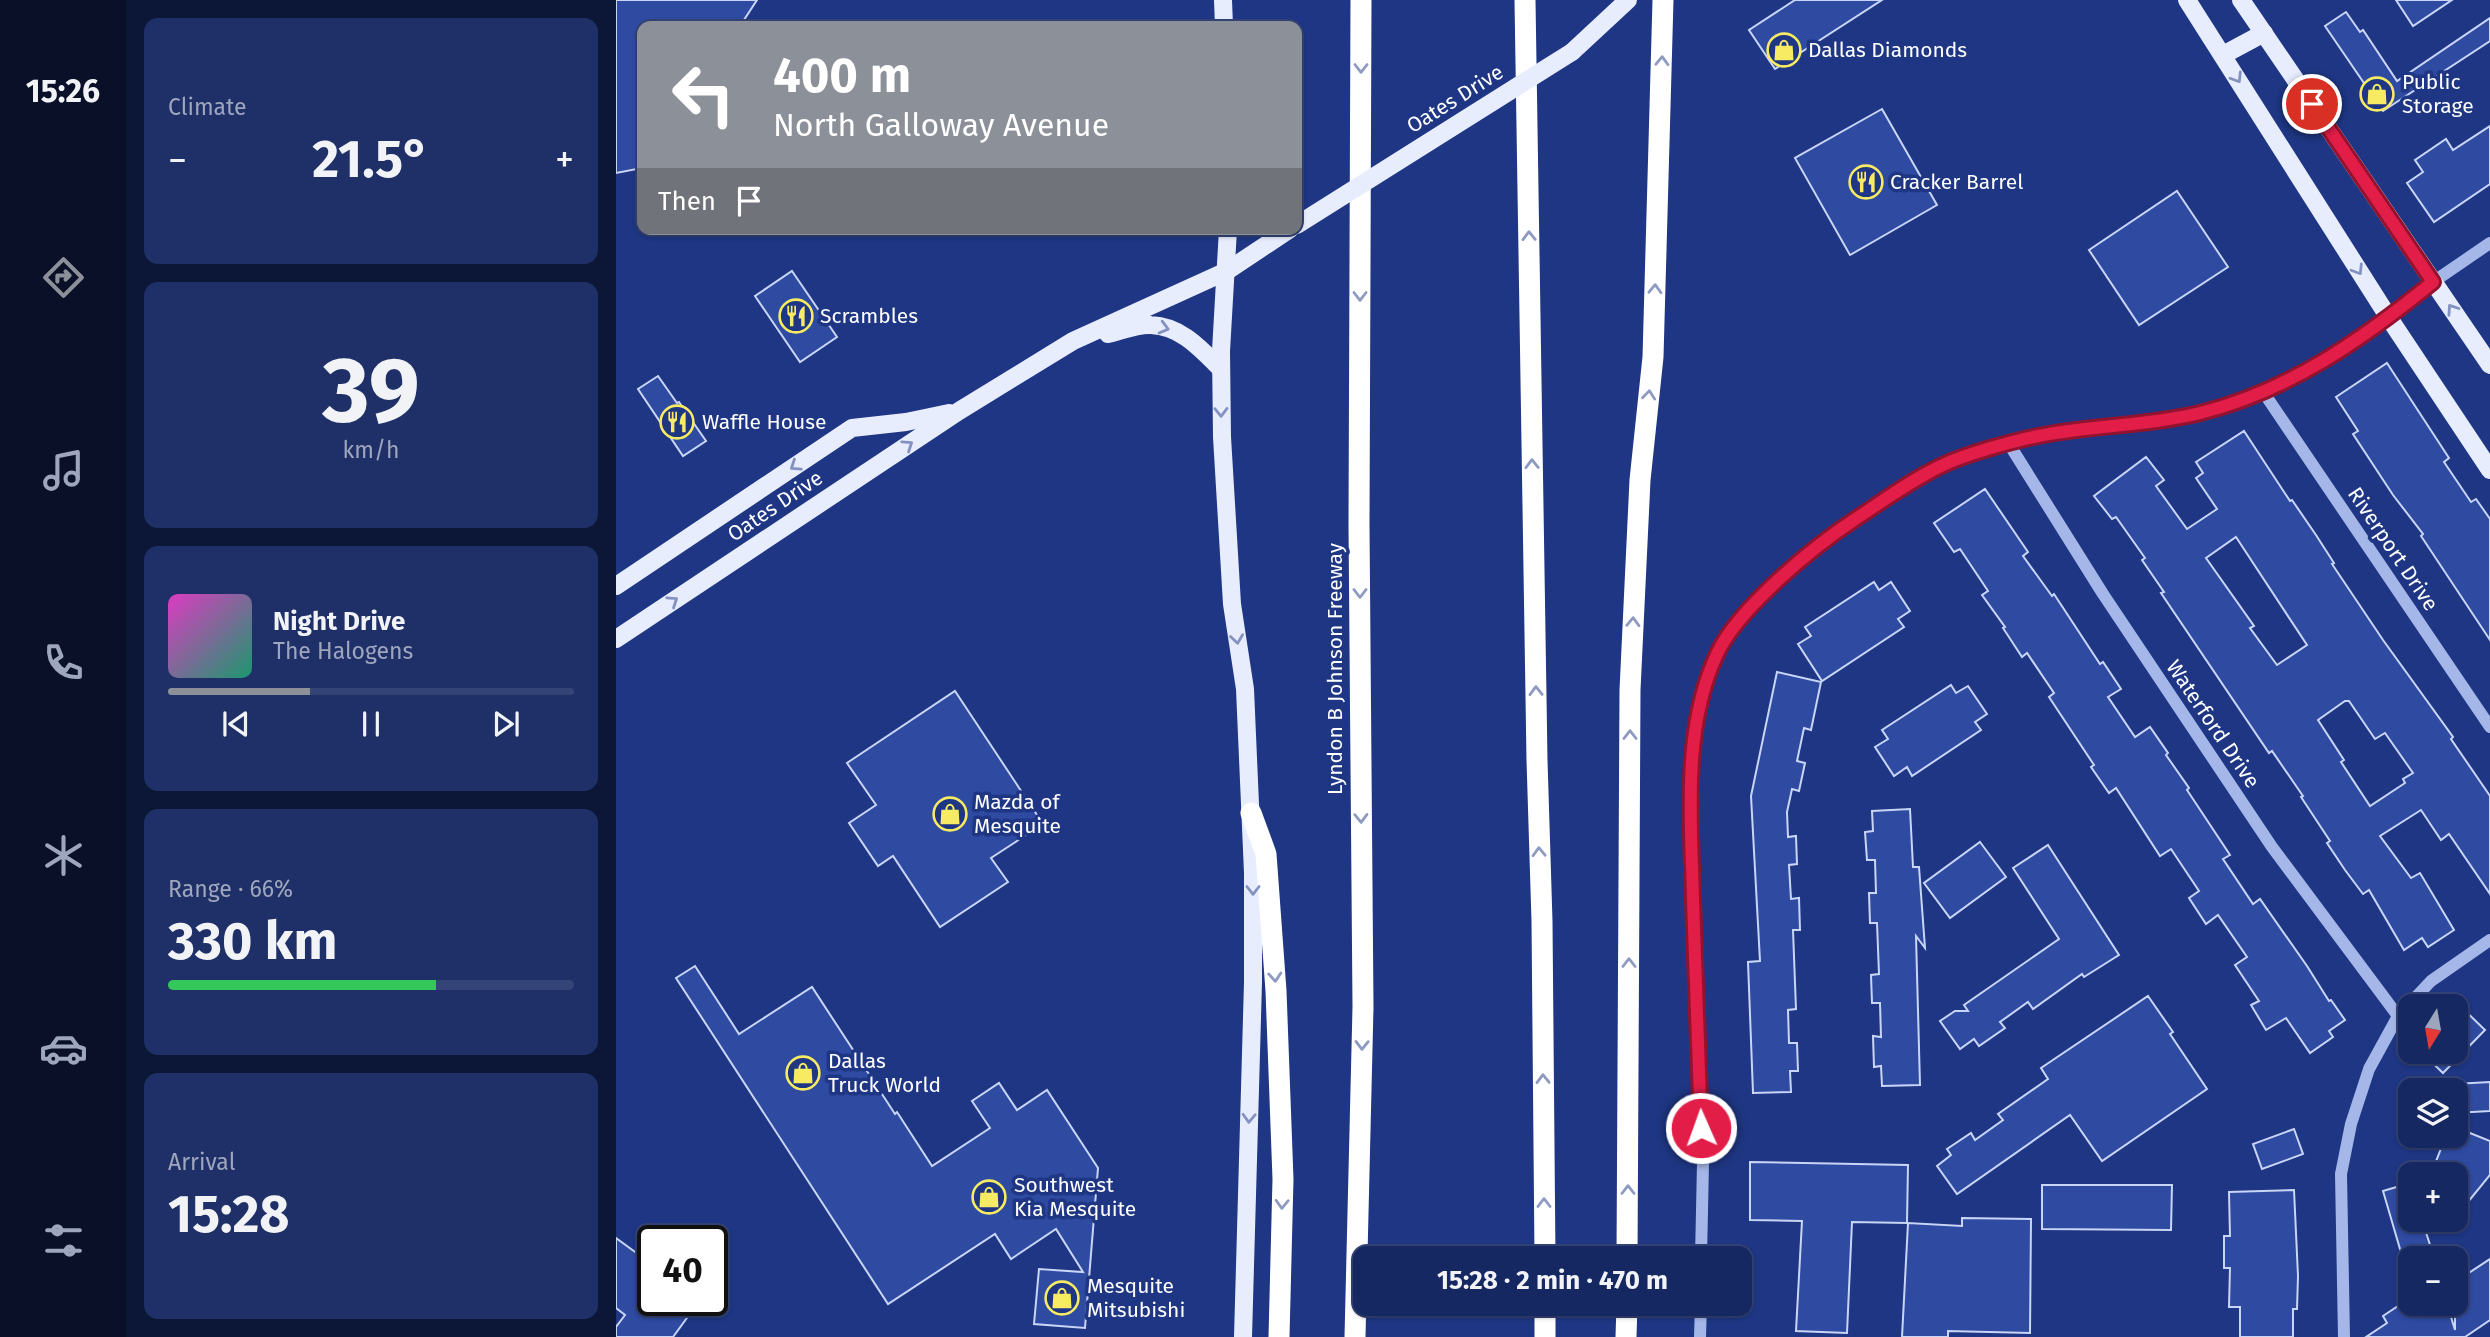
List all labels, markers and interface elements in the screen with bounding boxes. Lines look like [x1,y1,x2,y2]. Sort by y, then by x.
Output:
shop icon: Dallas Diamonds [1765,31,1803,69]
place label: Dallas Diamonds [1808,37,1967,63]
text: 400 m [773,46,911,105]
icon: left [658,49,749,140]
one-way arrow [1654,55,1669,66]
street label: Oates Drive [1402,59,1508,139]
one-way arrow [1353,63,1369,74]
place label: Public Storage [2402,69,2474,119]
one-way arrow [2229,70,2242,83]
text: 15:26 [26,72,100,110]
pin [2282,74,2342,134]
shop icon: Public Storage [2358,75,2396,113]
icon: arrive [2293,85,2331,123]
text: Climate [168,93,247,121]
text: North Galloway Avenue [773,106,1109,144]
text: 21.5° [312,128,430,191]
text: − [168,137,187,183]
text: + [555,137,574,183]
restaurant icon: Cracker Barrel [1847,163,1885,201]
place label: Cracker Barrel [1890,169,2023,195]
icon: arrive [730,182,768,220]
text: Then [658,186,716,217]
one-way arrow [1521,231,1537,241]
icon: directions [39,253,88,302]
one-way arrow [2350,263,2363,276]
one-way arrow [1647,283,1663,293]
one-way arrow [1352,291,1368,301]
restaurant icon: Scrambles [777,297,815,335]
place label: Scrambles [820,303,918,329]
one-way arrow [2447,303,2460,316]
one-way arrow [1158,320,1170,334]
text: 39 [322,336,420,445]
one-way arrow [1641,389,1656,401]
restaurant icon: Waffle House [658,403,696,441]
one-way arrow [1214,407,1229,418]
place label: Waffle House [702,409,827,435]
text: km/h [343,436,399,464]
one-way arrow [900,440,913,453]
icon: music [39,446,88,495]
one-way arrow [790,458,803,470]
one-way arrow [1525,458,1540,469]
street label: Oates Drive [723,465,827,547]
street label: Riverport Drive [2342,482,2444,616]
street label: Lyndon B Johnson Freeway [1322,542,1348,795]
one-way arrow [1352,588,1368,599]
one-way arrow [665,597,678,609]
text: Night Drive [273,606,405,637]
one-way arrow [1626,616,1641,627]
one-way arrow [1229,633,1244,645]
text: The Halogens [273,637,413,665]
icon: phone [39,638,88,687]
street label: Waterford Drive [2161,655,2265,793]
one-way arrow [1528,686,1544,696]
icon: previous [217,705,255,743]
icon: pause [352,705,390,743]
icon: next [487,705,525,743]
one-way arrow [1622,729,1638,740]
place label: Mazda of Mesquite [974,789,1062,839]
shop icon: Mazda of Mesquite [931,795,969,833]
one-way arrow [1353,812,1368,823]
icon: climate [39,831,88,880]
one-way arrow [1532,847,1547,858]
text: Range · 66% [168,875,293,903]
one-way arrow [1245,886,1261,896]
text: 330 km [168,910,337,973]
one-way arrow [1621,957,1637,967]
one-way arrow [1267,971,1282,982]
north arrow [2398,994,2468,1064]
map controls [2398,994,2468,1316]
icon: car [39,1024,88,1073]
one-way arrow [1354,1040,1370,1051]
place label: Dallas Truck World [828,1048,941,1098]
shop icon: Dallas Truck World [784,1054,822,1092]
one-way arrow [1535,1073,1551,1083]
button: layers [2398,1078,2468,1148]
position arrow [1664,1091,1738,1165]
one-way arrow [1242,1112,1257,1123]
text: Arrival [168,1148,235,1176]
button: + [2398,1162,2468,1232]
place label: Southwest Kia Mesquite [1014,1172,1136,1222]
shop icon: Southwest Kia Mesquite [970,1178,1008,1216]
text: 15:28 [168,1183,290,1246]
one-way arrow [1620,1184,1636,1195]
one-way arrow [1536,1197,1552,1207]
one-way arrow [1274,1199,1290,1210]
icon: filters [39,1216,88,1265]
speed limit sign: 40 [637,1225,728,1316]
button: − [2398,1246,2468,1316]
text: 15:28 · 2 min · 470 m [1437,1265,1668,1296]
place label: Mesquite Mitsubishi [1087,1273,1185,1323]
shop icon: Mesquite Mitsubishi [1043,1279,1081,1317]

